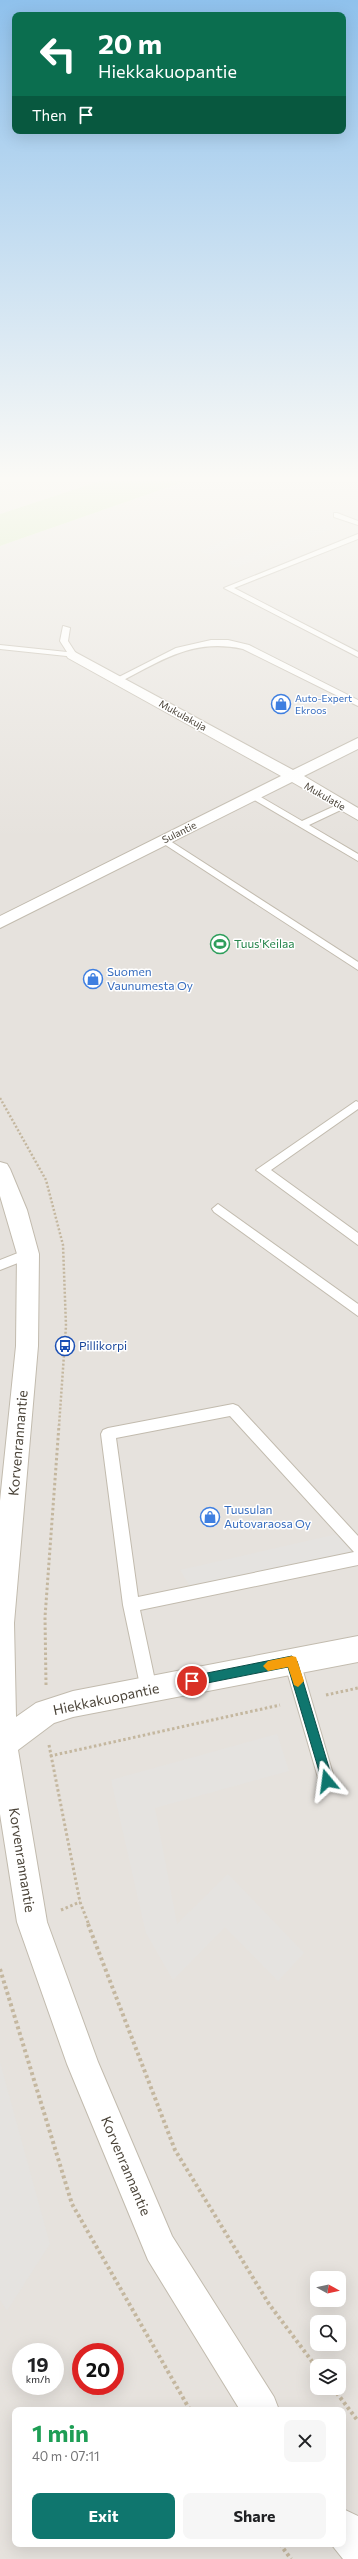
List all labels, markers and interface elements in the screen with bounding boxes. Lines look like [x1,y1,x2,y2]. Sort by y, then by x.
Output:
text: 20 m [98,26,162,60]
icon: left [32,28,84,80]
text: Hiekkakuopantie [98,60,237,82]
icon: arrive [75,104,97,126]
text: Then [32,106,67,124]
place label: Auto-Expert Ekroos [295,692,352,716]
shop icon: Auto-Expert Ekroos [270,693,292,715]
street label: Mukulakuja [157,697,209,733]
street label: Mukulatie [302,779,348,813]
street label: Sulantie [160,819,198,845]
sports icon: Tuus'Keilaa [209,933,231,955]
place label: Tuus'Keilaa [234,936,295,950]
place label: Suomen Vaunumesta Oy [107,964,193,992]
shop icon: Suomen Vaunumesta Oy [82,968,104,990]
bus stop icon: Pillikorpi [54,1335,76,1357]
place label: Pillikorpi [79,1338,127,1352]
street label: Korvenrannantie [4,1389,31,1497]
place label: Tuusulan Autovaraosa Oy [224,1502,311,1530]
shop icon: Tuusulan Autovaraosa Oy [199,1506,221,1528]
pin [175,1664,209,1698]
icon: arrive [181,1670,203,1692]
street label: Hiekkakuopantie [51,1679,161,1718]
position arrow [306,1760,348,1802]
street label: Korvenrannantie [6,1806,39,1914]
street label: Korvenrannantie [98,2114,155,2218]
north arrow [310,2271,346,2307]
map controls [310,2271,346,2395]
button: search [310,2315,346,2351]
speed limit sign: 20 [72,2343,124,2395]
text: 19 [27,2352,49,2376]
button: layers [310,2359,346,2395]
text: km/h [26,2373,50,2385]
text: 1 min [32,2418,89,2447]
button: close [284,2420,326,2462]
text: 40 m · 07:11 [32,2448,100,2464]
button: Exit [32,2493,175,2539]
button: Share [183,2493,326,2539]

